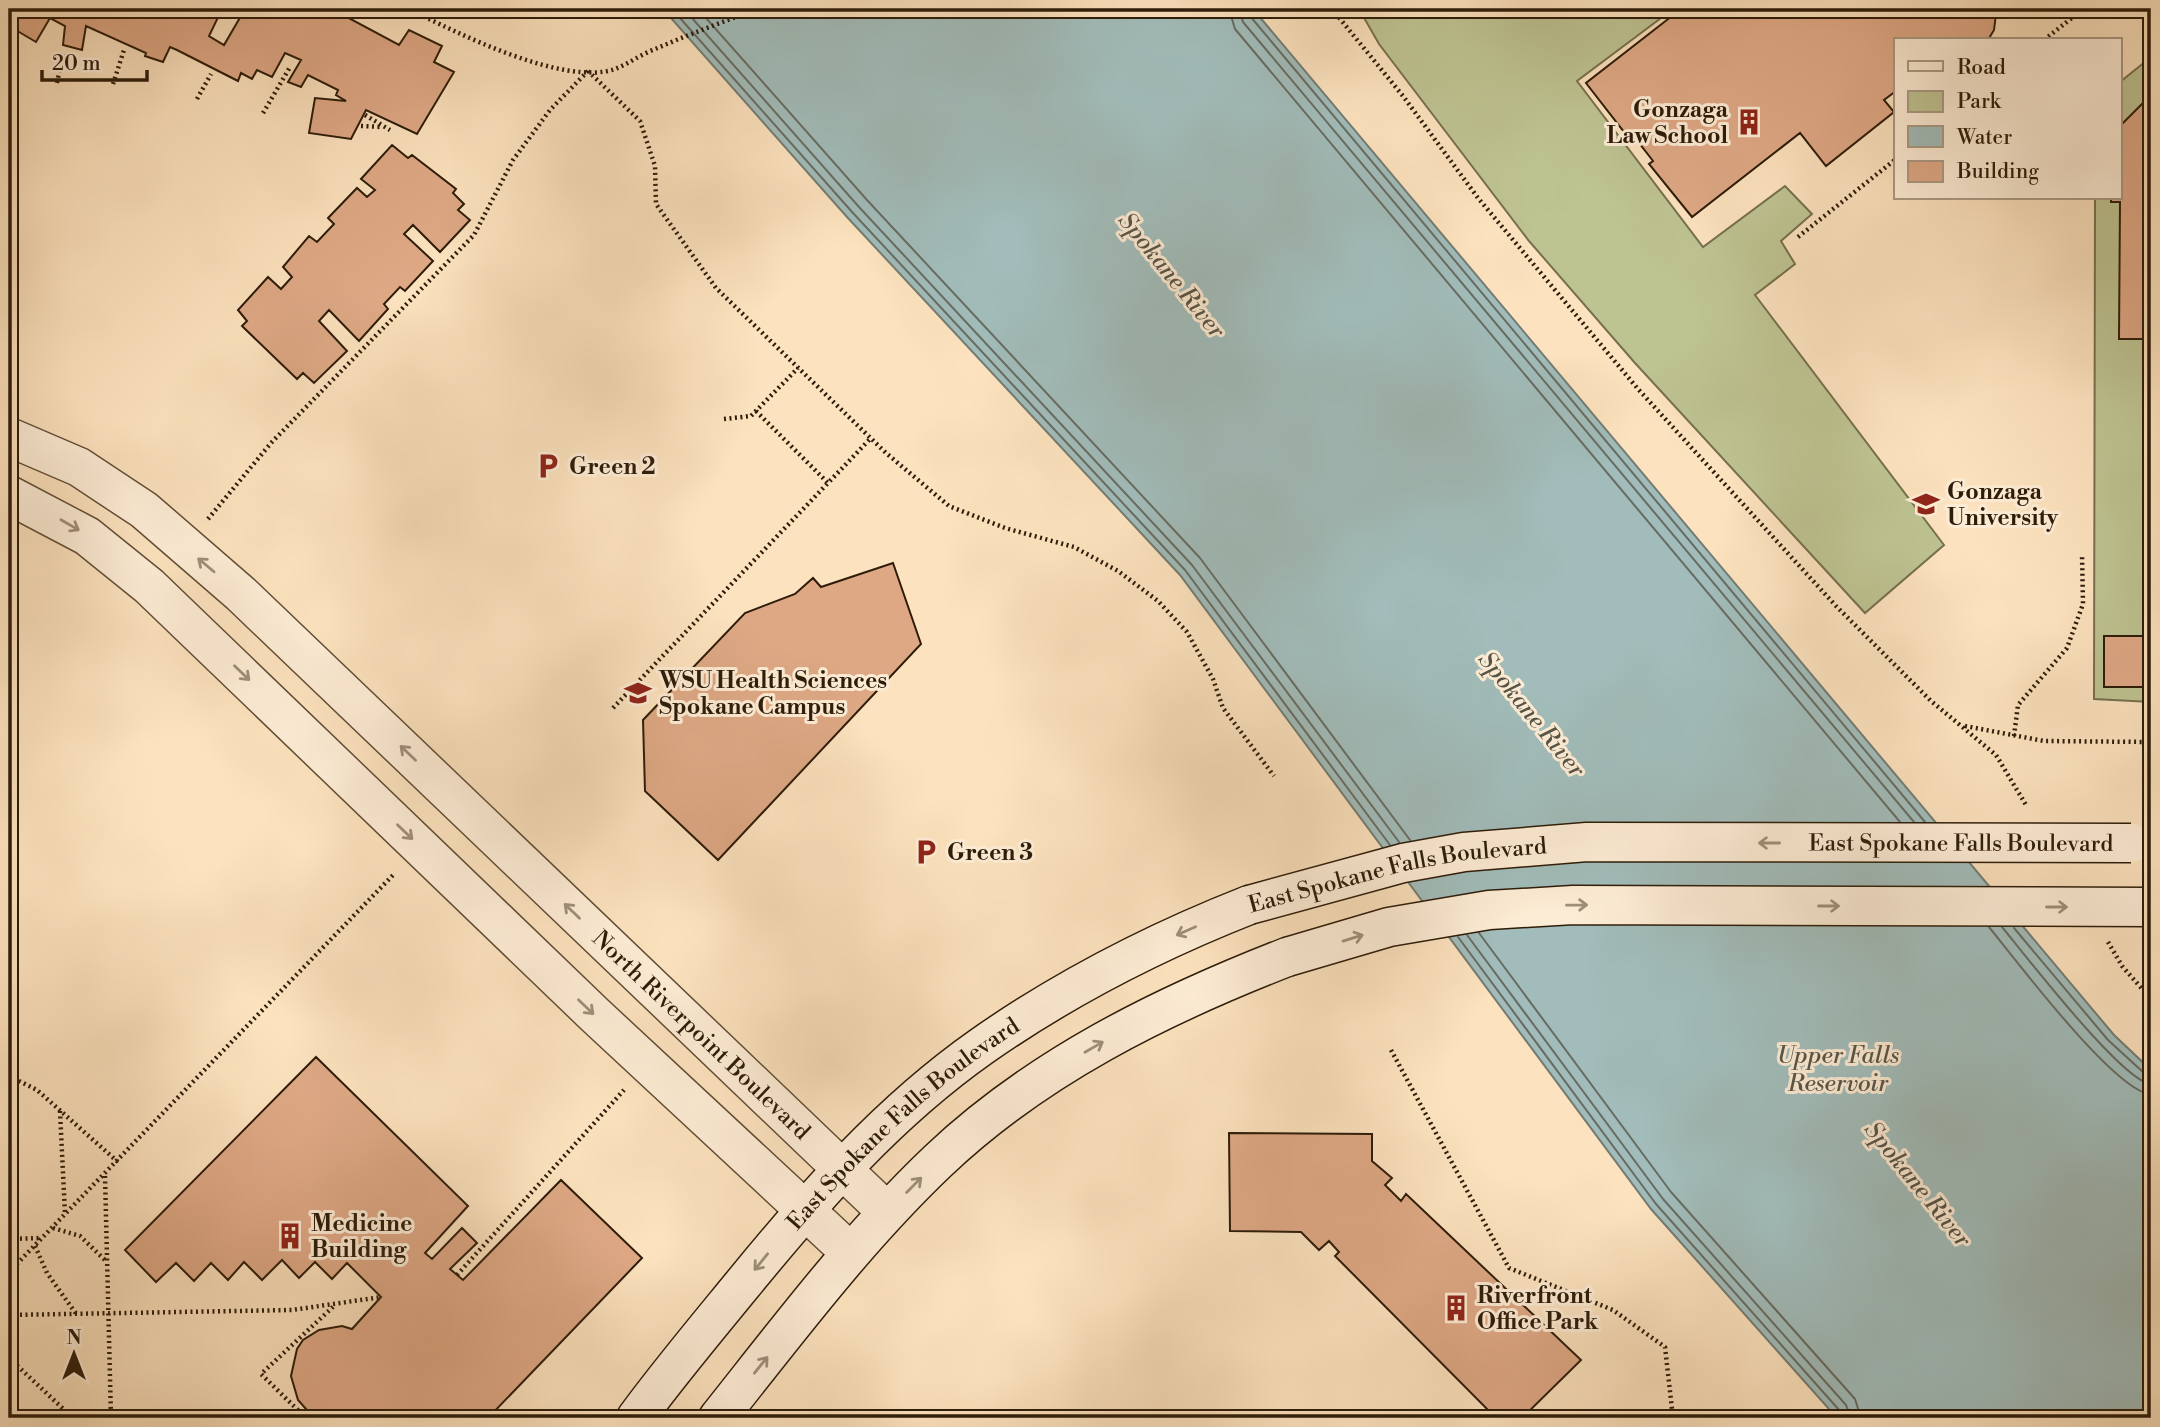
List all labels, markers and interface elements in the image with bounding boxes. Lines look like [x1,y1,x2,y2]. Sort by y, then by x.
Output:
scale bar [42,38,147,82]
legend [1894,38,2122,200]
text: 20 m [52,51,101,77]
text: Road [1957,55,2006,81]
text: Park [1957,89,2002,115]
place label: Gonzaga Law School [1607,96,1729,150]
building icon: Gonzaga Law School [1734,107,1764,137]
text: Water [1956,125,2012,151]
text: Building [1956,159,2039,185]
water label: Spokane River [1111,207,1232,345]
parking icon: Green 2 [533,451,563,481]
place label: Green 2 [569,453,656,481]
place label: Gonzaga University [1947,478,2059,532]
school or university icon: Gonzaga University [1911,489,1941,519]
one-way arrow [59,519,79,533]
one-way arrow [197,557,215,573]
water label: Spokane River [1471,646,1592,784]
one-way arrow [233,665,250,682]
place label: WSU Health Sciences Spokane Campus [658,667,887,721]
school or university icon: WSU Health Sciences Spokane Campus [623,678,653,708]
one-way arrow [400,744,417,761]
one-way arrow [396,823,413,840]
street label: East Spokane Falls Boulevard [1809,829,2113,858]
street label: East Spokane Falls Boulevard [1245,832,1548,920]
one-way arrow [1757,836,1780,849]
parking icon: Green 3 [911,837,941,867]
place label: Green 3 [947,839,1033,867]
one-way arrow [1565,899,1588,912]
one-way arrow [1817,899,1840,913]
one-way arrow [2045,900,2068,913]
one-way arrow [564,902,581,919]
street label: North Riverpoint Boulevard [586,925,816,1146]
one-way arrow [1176,925,1197,938]
one-way arrow [1341,931,1363,943]
one-way arrow [577,998,594,1015]
street label: East Spokane Falls Boulevard [781,1012,1025,1236]
one-way arrow [1084,1040,1104,1054]
water label: Upper Falls Reservoir [1777,1041,1899,1099]
water label: Spokane River [1857,1116,1978,1254]
one-way arrow [905,1177,922,1194]
place label: Medicine Building [311,1210,412,1264]
building icon: Medicine Building [275,1221,305,1251]
one-way arrow [753,1253,769,1271]
place label: Riverfront Office Park [1477,1282,1599,1336]
building icon: Riverfront Office Park [1441,1293,1471,1323]
north arrow [38,1318,108,1388]
text: N [66,1326,82,1350]
one-way arrow [753,1356,768,1374]

